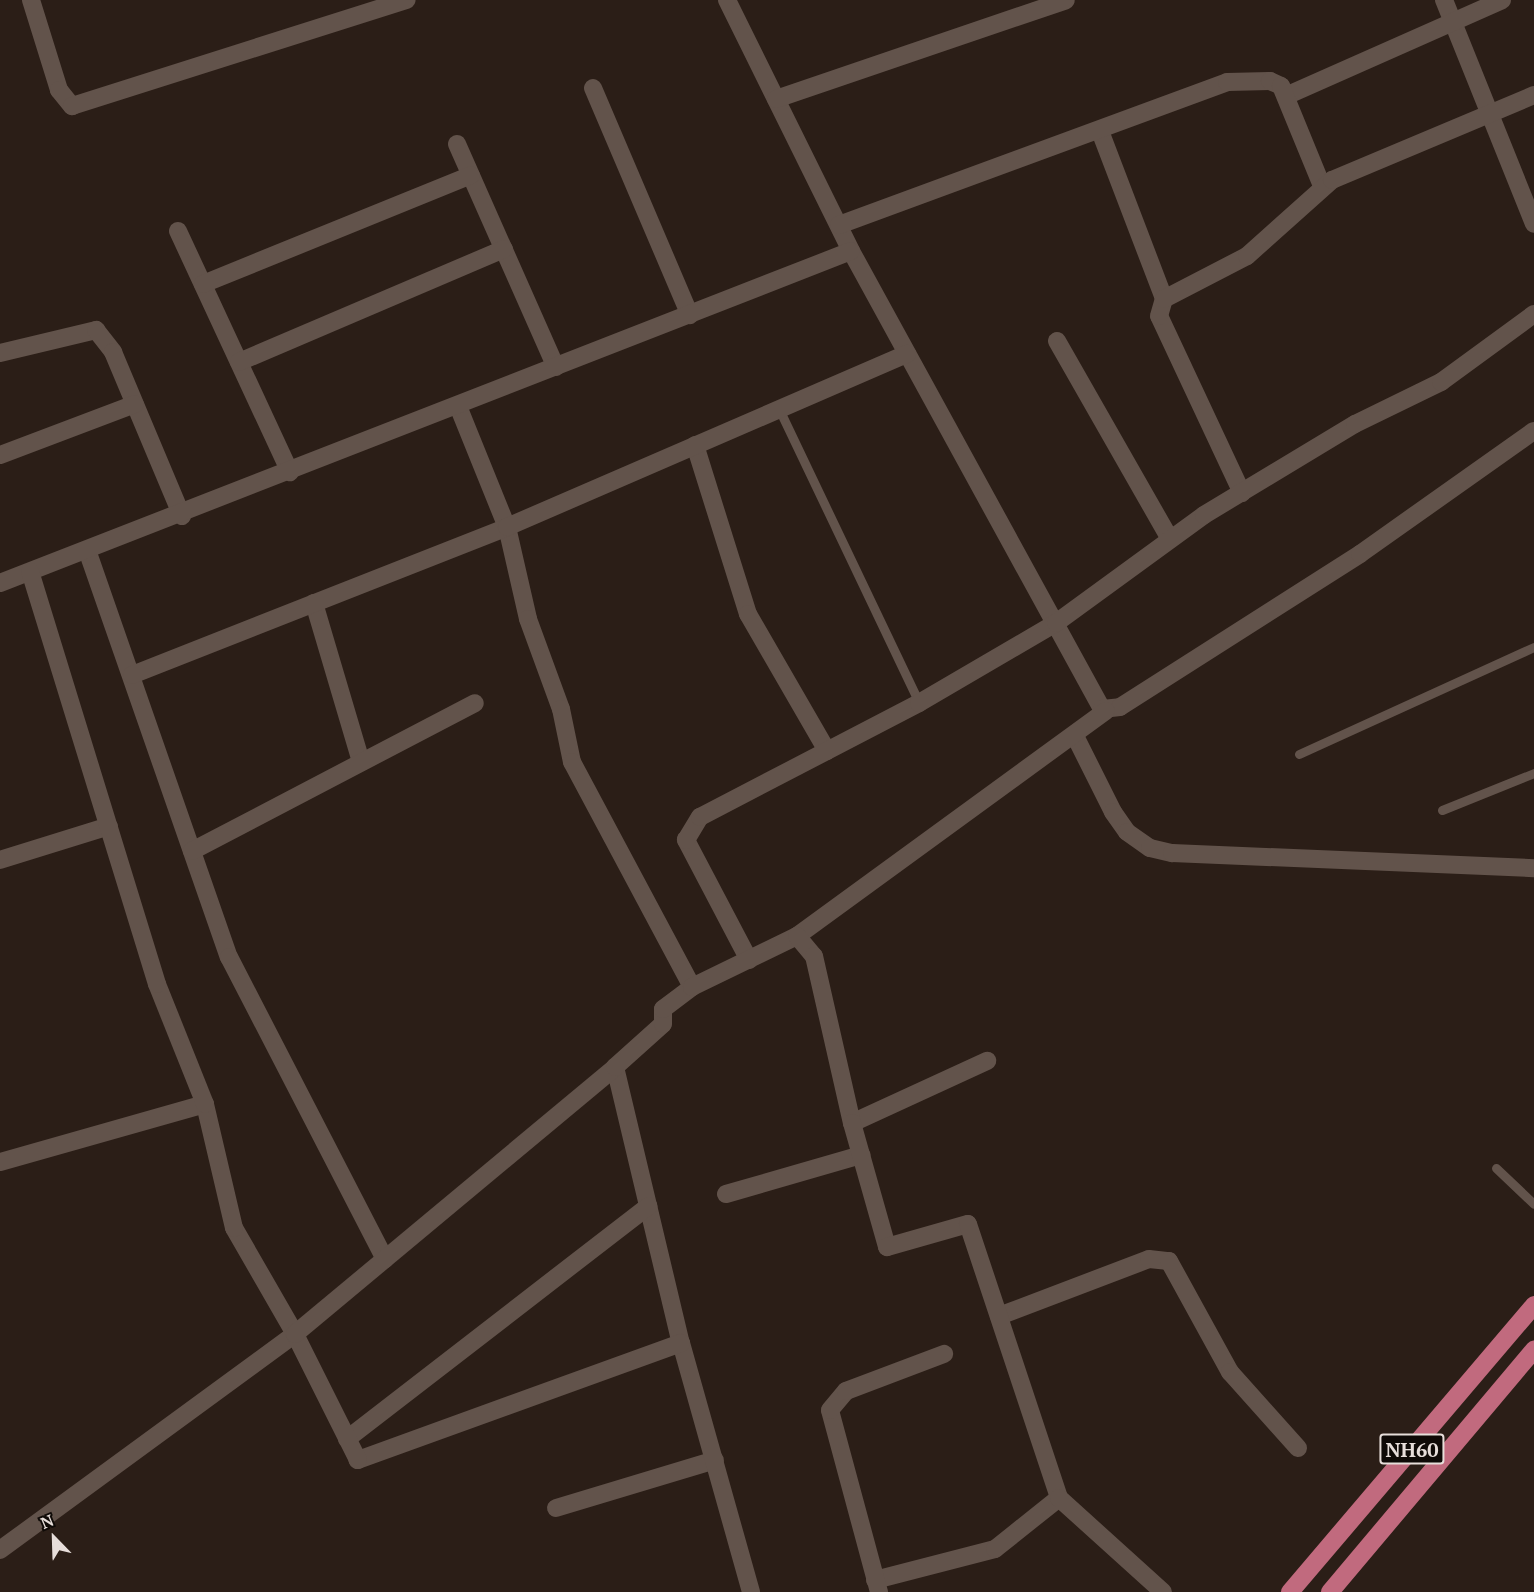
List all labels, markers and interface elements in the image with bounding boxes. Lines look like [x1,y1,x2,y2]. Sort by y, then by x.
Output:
road number: NH60 [1379,1432,1445,1466]
north arrow [24,1508,84,1568]
text: N [37,1509,57,1534]

